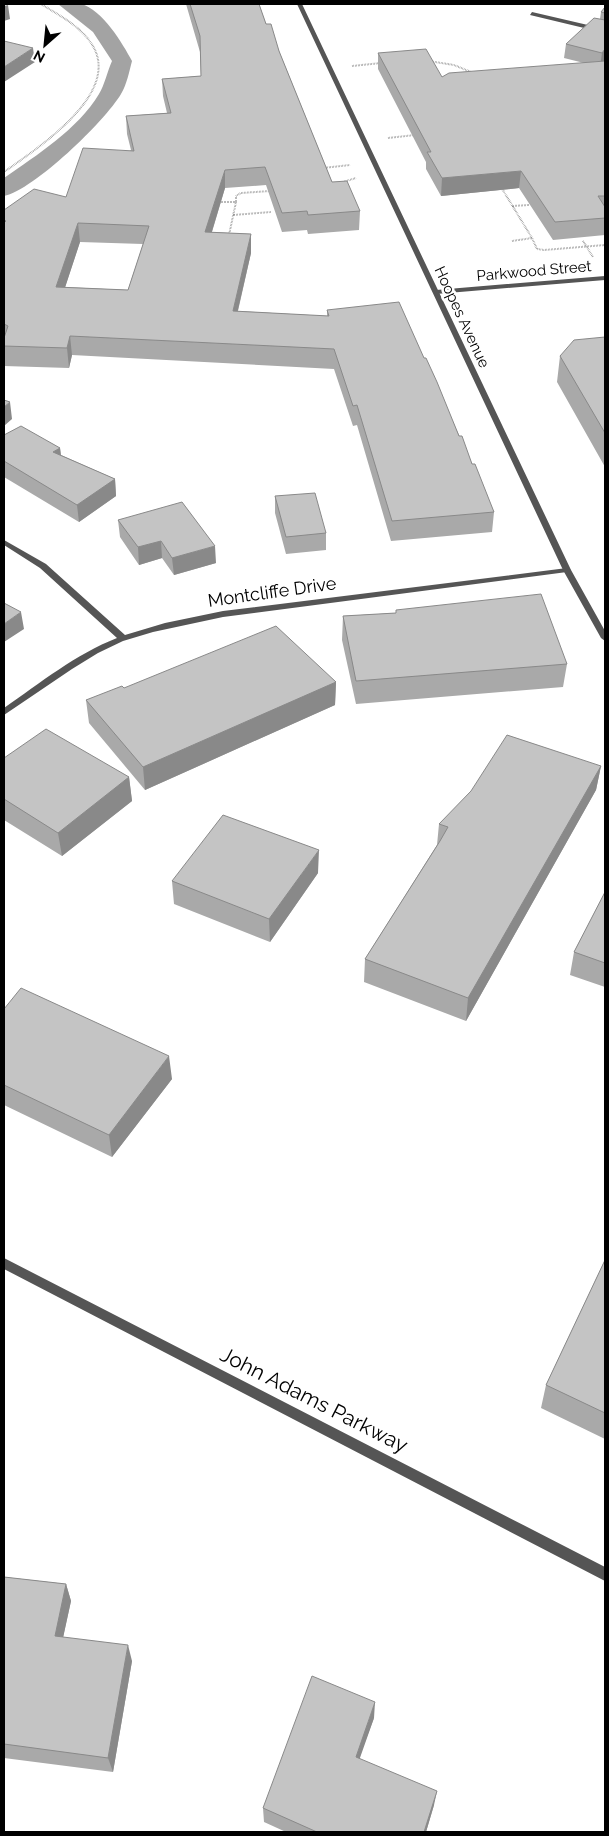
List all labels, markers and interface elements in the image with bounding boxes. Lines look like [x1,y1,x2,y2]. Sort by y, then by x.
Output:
north arrow [20,20,70,70]
text: N [31,47,47,66]
street label: Parkwood Street [476,257,592,285]
street label: Hoopes Avenue [431,263,494,371]
street label: Montcliffe Drive [206,572,338,611]
street label: John Adams Parkway [216,1341,412,1458]

